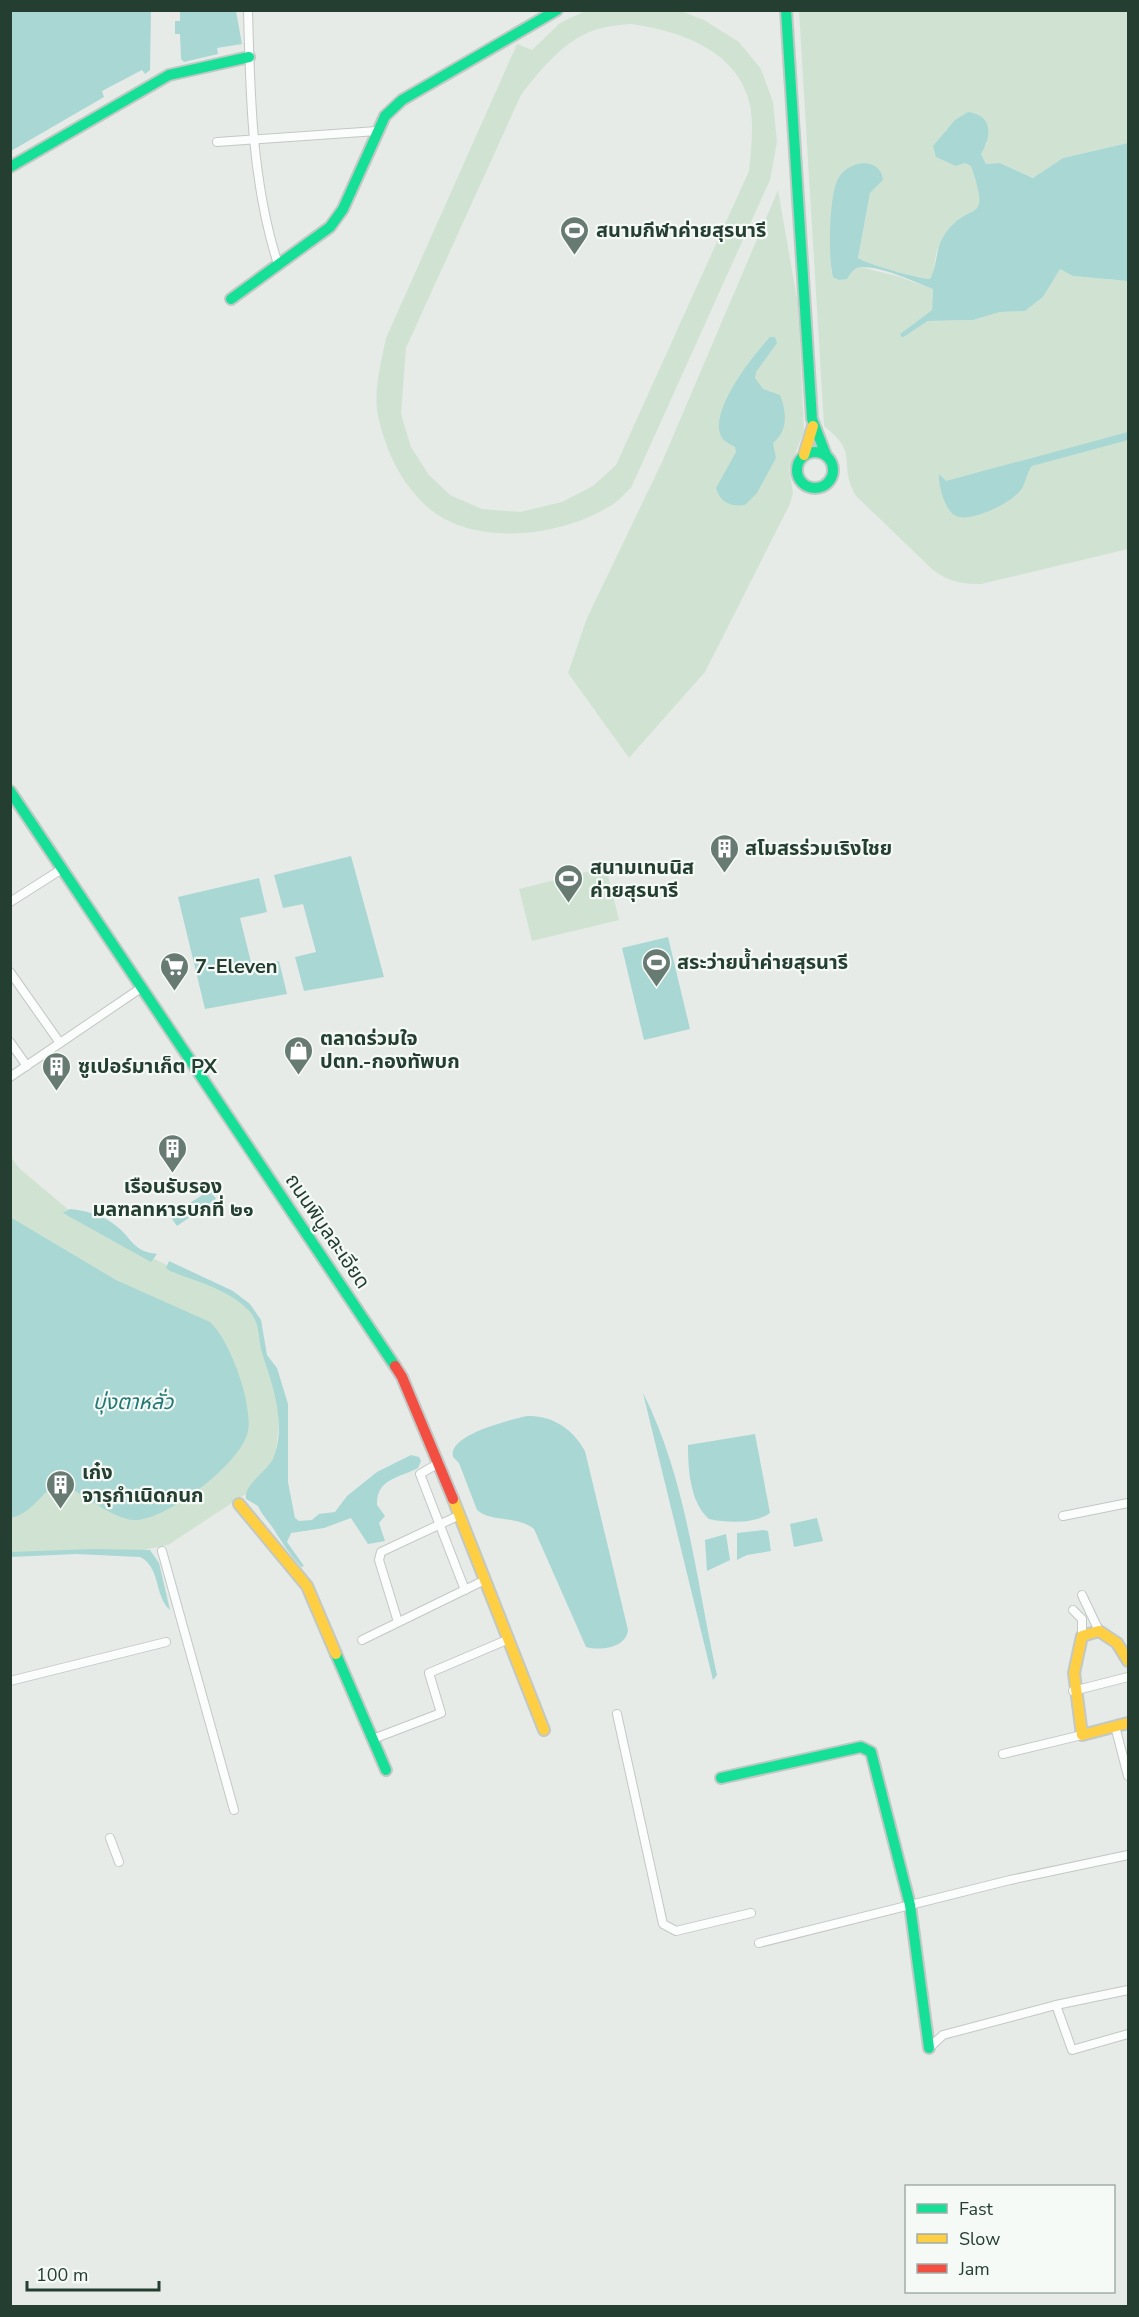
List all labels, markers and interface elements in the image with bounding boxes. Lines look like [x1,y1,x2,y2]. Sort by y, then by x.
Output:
sports icon: สนามกีฬาค่ายสุรนารี [559,214,591,256]
place label: สนามกีฬาค่ายสุรนารี [596,217,766,244]
building icon: สโมสรร่วมเริงไชย [708,832,740,874]
place label: สโมสรร่วมเริงไชย [745,835,892,862]
place label: สนามเทนนิส ค่ายสุรนารี [590,854,694,904]
sports icon: สนามเทนนิส ค่ายสุรนารี [553,862,585,904]
sports icon: สระว่ายนํ้าค่ายสุรนารี [640,946,672,988]
place label: สระว่ายนํ้าค่ายสุรนารี [677,948,848,976]
supermarket icon: 7-Eleven [158,950,190,992]
place label: 7-Eleven [195,953,277,980]
place label: ตลาดร่วมใจ ปตท.-กองทัพบก [320,1025,460,1075]
shop icon: ตลาดร่วมใจ ปตท.-กองทัพบก [283,1034,315,1076]
building icon: ซูเปอร์มาเก็ต PX [41,1050,73,1092]
place label: ซูเปอร์มาเก็ต PX [78,1053,217,1080]
building icon: เรือนรับรอง มลฑลทหารบกที่ ๒๑ [157,1132,189,1174]
street label: ถนนพิบูลละเอียด [279,1168,376,1294]
place label: เรือนรับรอง มลฑลทหารบกที่ ๒๑ [92,1173,254,1223]
water label: บุ่งตาหลั่ว [93,1388,174,1416]
place label: เก๋ง จารุกำเนิดกนก [82,1459,204,1509]
building icon: เก๋ง จารุกำเนิดกนก [45,1468,77,1510]
legend [905,2185,1115,2293]
text: Fast [959,2197,994,2221]
text: Slow [959,2227,1000,2251]
scale bar [27,2254,159,2292]
text: Jam [958,2257,990,2281]
text: 100 m [36,2263,88,2287]

